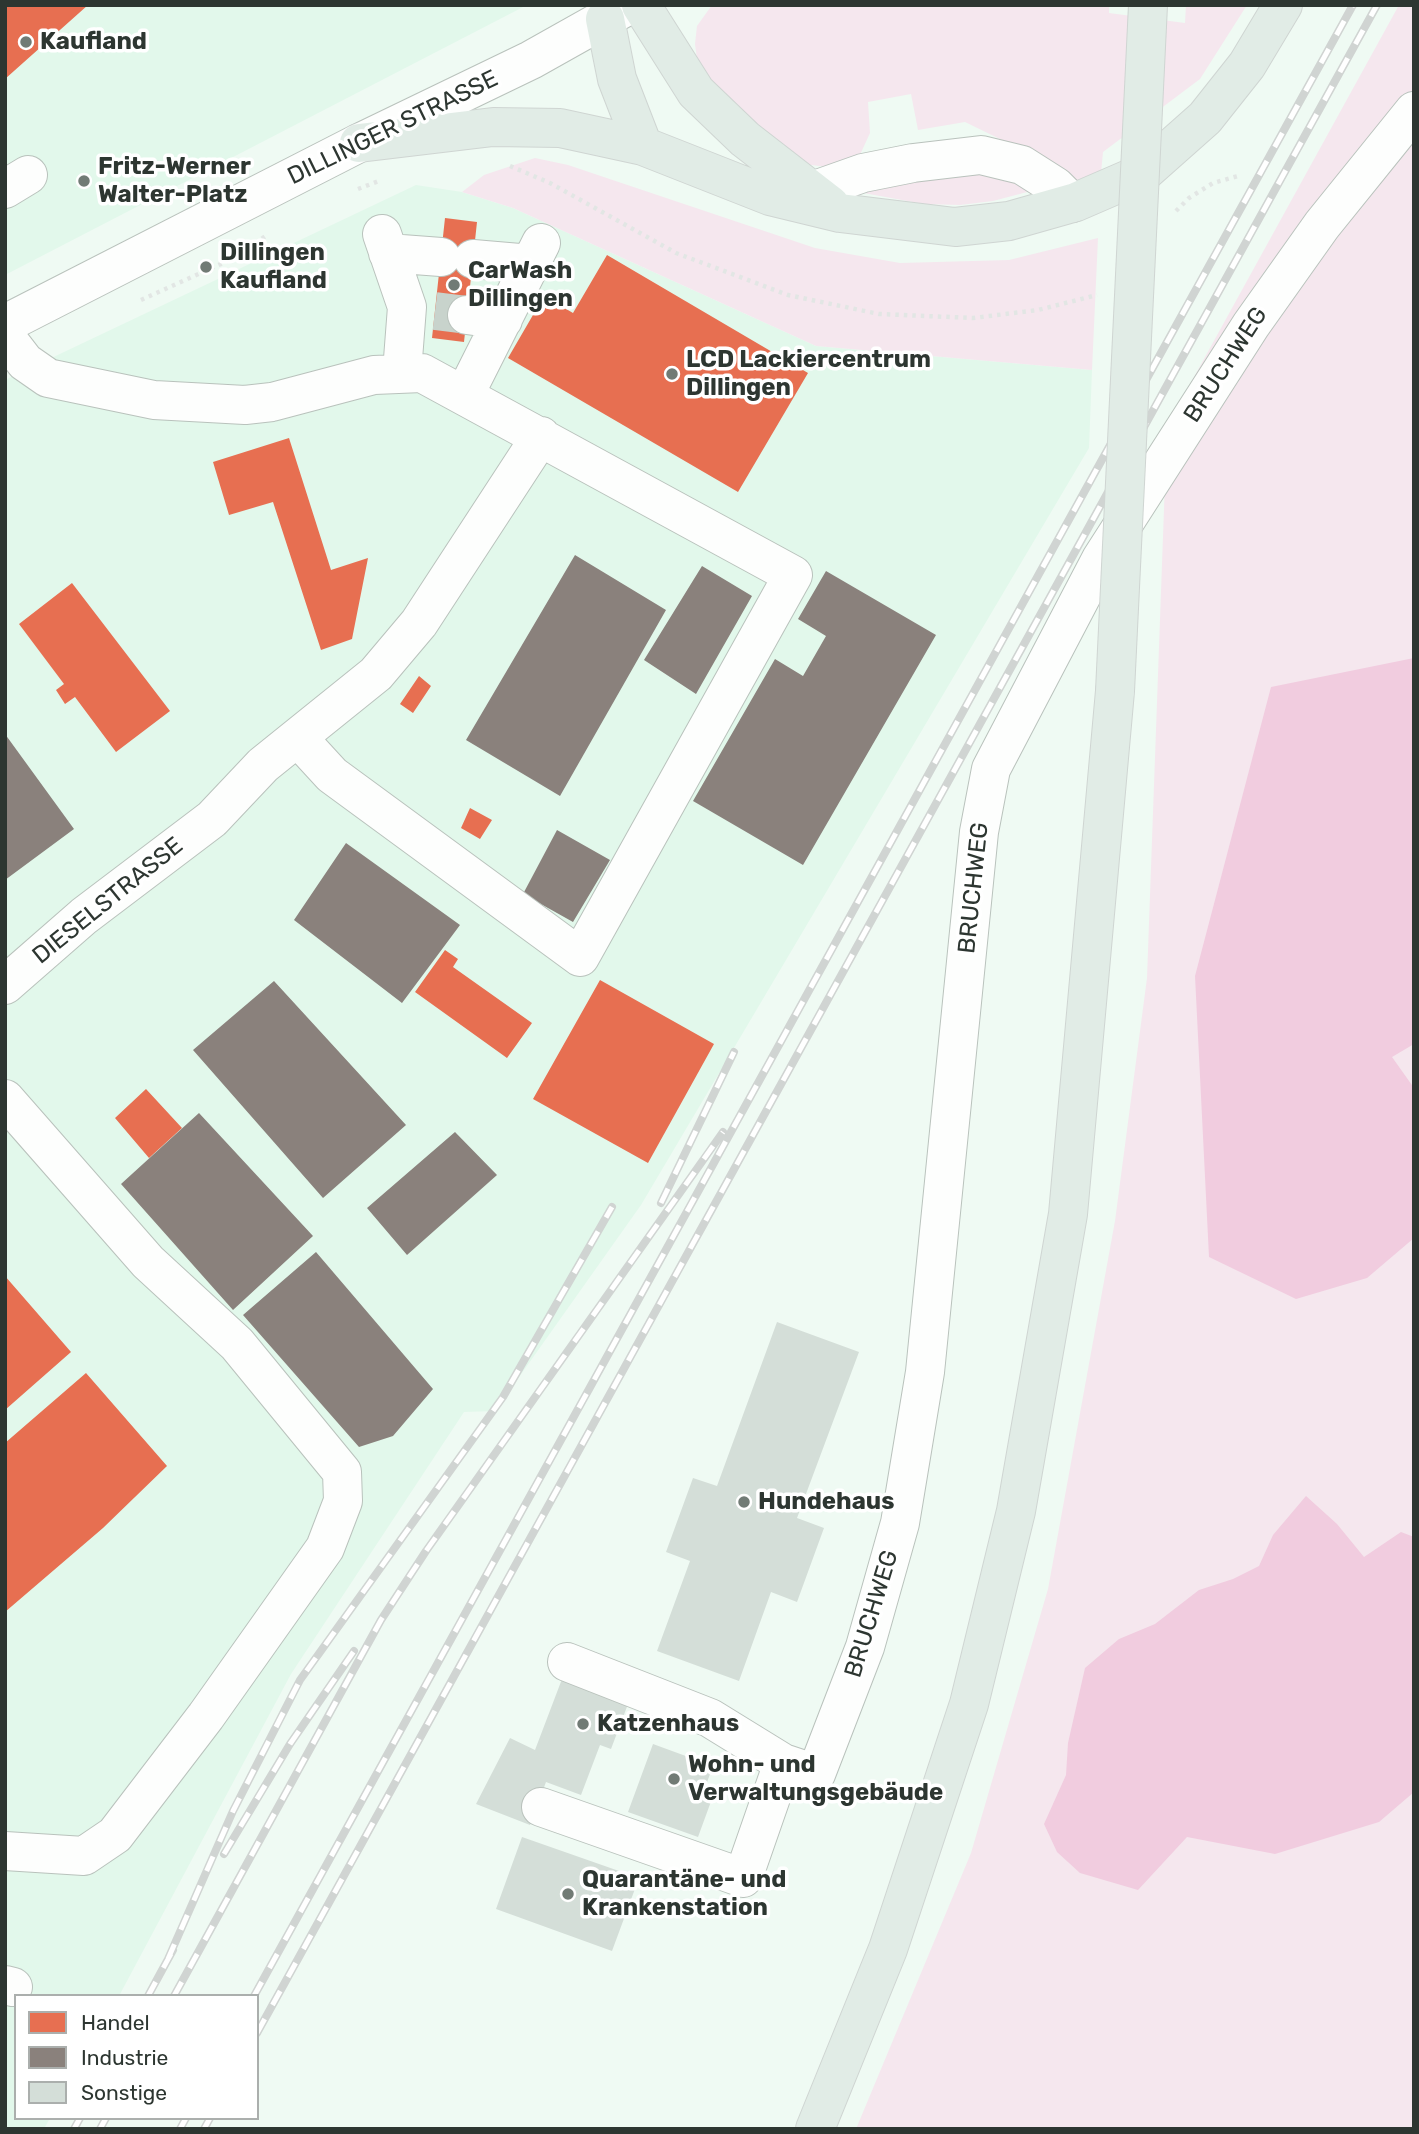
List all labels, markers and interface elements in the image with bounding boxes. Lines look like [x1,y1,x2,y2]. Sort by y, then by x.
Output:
place label: Kaufland [40,28,147,56]
marker: Kaufland [18,34,34,50]
street label: DILLINGER STRASSE [283,65,503,191]
place label: Fritz-Werner Walter-Platz [98,153,251,209]
marker: Fritz-Werner Walter-Platz [76,173,92,189]
place label: Dillingen Kaufland [220,239,327,295]
place label: CarWash Dillingen [468,257,573,313]
marker: Dillingen Kaufland [198,259,214,275]
marker: CarWash Dillingen [446,277,462,293]
street label: BRUCHWEG [1178,302,1274,428]
place label: LCD Lackiercentrum Dillingen [686,346,931,402]
marker: LCD Lackiercentrum Dillingen [664,366,680,382]
street label: BRUCHWEG [953,821,995,955]
street label: DIESELSTRASSE [27,832,189,970]
place label: Hundehaus [758,1488,895,1516]
marker: Hundehaus [736,1494,752,1510]
street label: BRUCHWEG [839,1547,905,1681]
place label: Katzenhaus [597,1710,739,1738]
marker: Katzenhaus [575,1716,591,1732]
place label: Wohn- und Verwaltungsgebäude [688,1751,943,1807]
marker: Wohn- und Verwaltungsgebäude [666,1771,682,1787]
place label: Quarantäne- und Krankenstation [582,1866,786,1922]
marker: Quarantäne- und Krankenstation [560,1886,576,1902]
legend [14,1994,259,2120]
text: Handel [81,2010,150,2035]
text: Industrie [81,2045,168,2070]
text: Sonstige [81,2080,167,2105]

